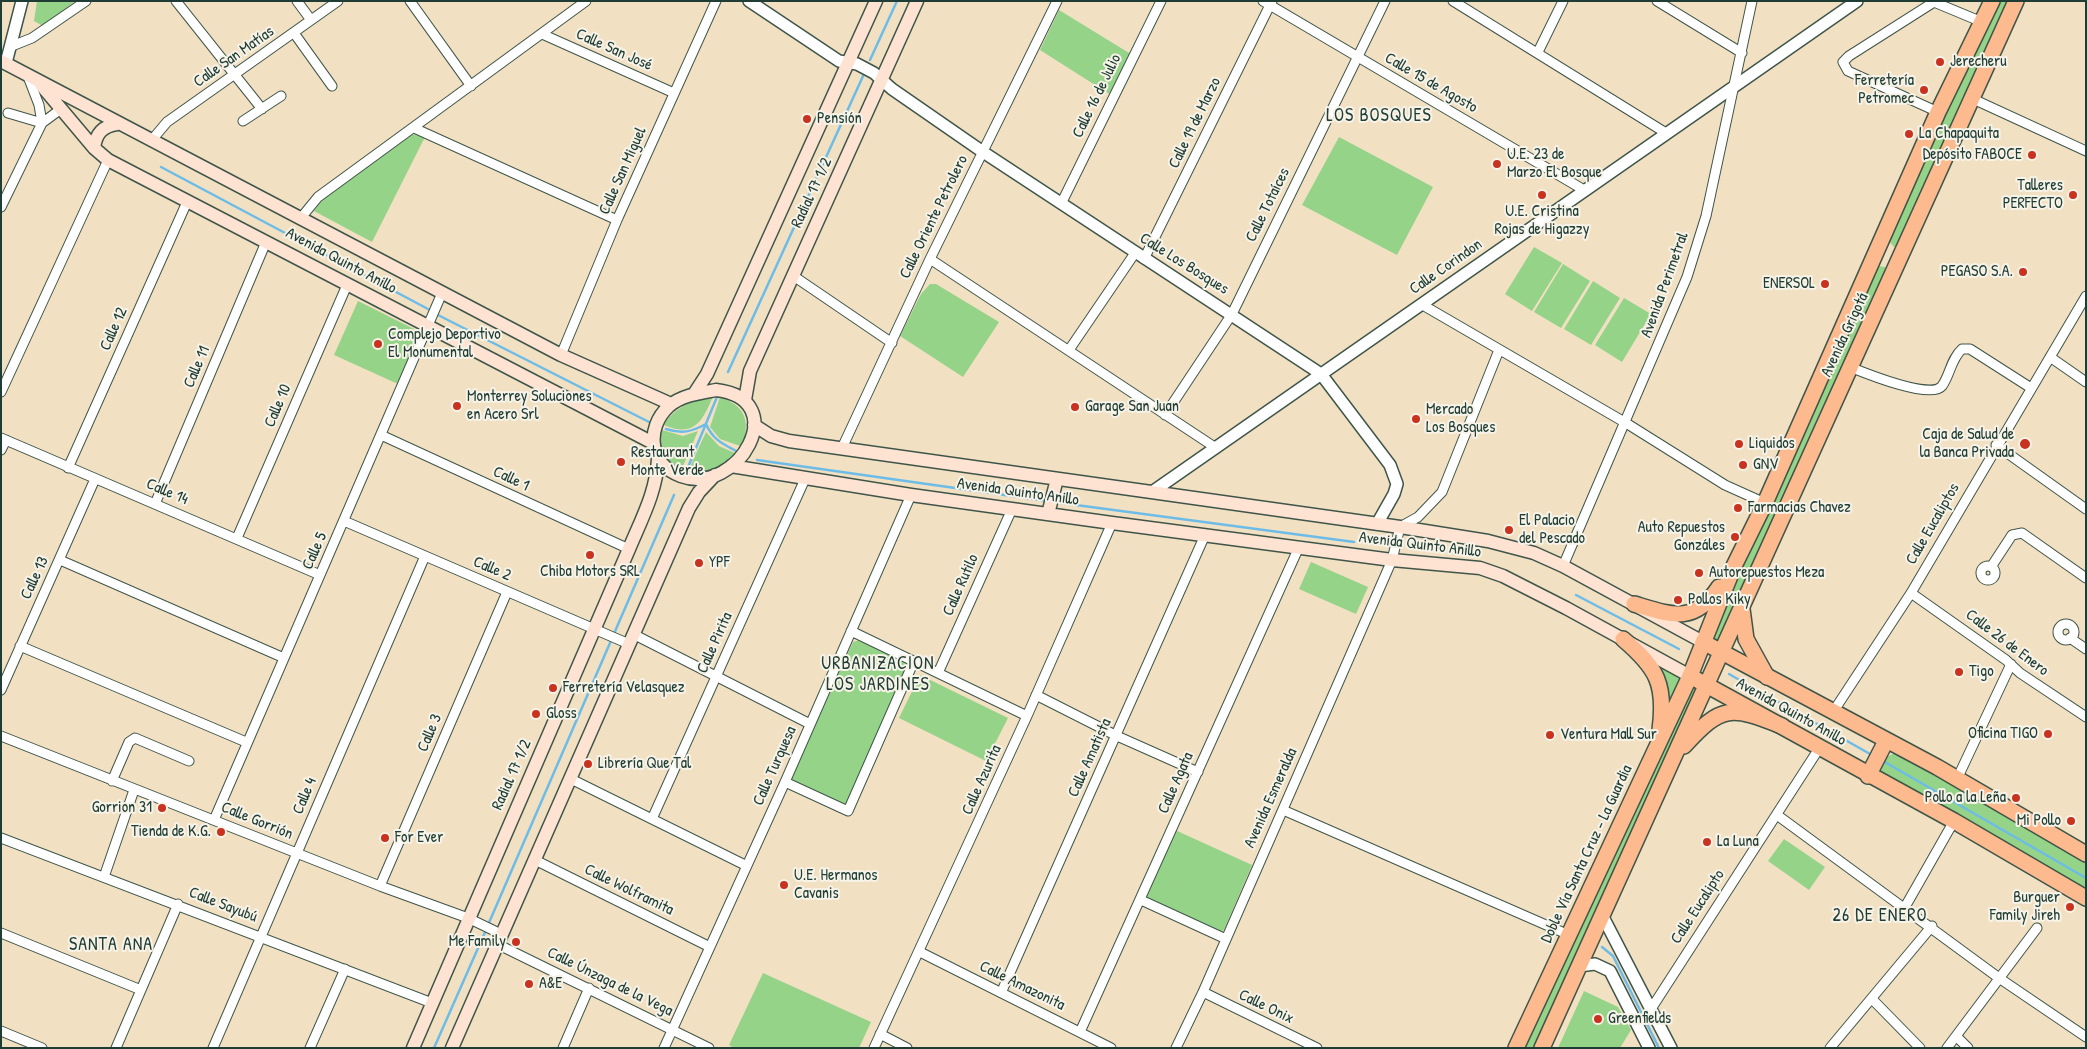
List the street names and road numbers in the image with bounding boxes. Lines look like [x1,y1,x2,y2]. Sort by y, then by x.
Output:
street label: Calle San Matías [190,22,278,92]
street label: Calle San José [573,25,655,75]
street label: Calle 15 de Agosto [1381,49,1481,117]
street label: Calle 16 de Julio [1068,51,1126,141]
street label: Calle 19 de Marzo [1165,74,1225,172]
street label: Calle San Miguel [595,124,651,218]
street label: Calle Oriente Petrolero [896,152,972,282]
street label: Radial 17 1/2 [787,155,837,231]
street label: Calle Totaíces [1242,165,1294,245]
street label: Avenida Quinto Anillo [282,224,400,298]
street label: Calle Los Bosques [1136,229,1232,299]
street label: Avenida Perimetral [1637,230,1693,340]
street label: Calle Corindon [1406,235,1486,299]
street label: Avenida Grigotá [1817,290,1873,380]
street label: Calle 12 [96,304,132,354]
street label: Calle 11 [180,343,214,391]
street label: Calle 10 [260,382,296,430]
street label: Calle 1 [490,462,532,496]
street label: Avenida Quinto Anillo [956,474,1080,510]
street label: Calle 14 [143,475,191,509]
street label: Calle Eucaliptos [1902,480,1964,568]
street label: Avenida Quinto Anillo [1358,528,1482,562]
street label: Calle 5 [298,529,332,573]
street label: Calle Rutilo [939,551,983,619]
street label: Calle 2 [470,552,514,586]
street label: Calle 13 [17,554,53,602]
street label: Calle 26 de Enero [1962,606,2052,680]
street label: Calle Pirita [693,610,737,676]
street label: Avenida Quinto Anillo [1733,674,1849,750]
street label: Calle 3 [414,711,446,755]
street label: Calle Amatista [1064,716,1116,800]
street label: Calle Turquesa [749,723,801,809]
street label: Radial 17 1/2 [488,737,536,813]
street label: Calle Azurita [958,742,1006,818]
street label: Avenida Esmeralda [1240,745,1302,851]
street label: Calle Agata [1154,749,1198,817]
street label: Doble Vía Santa Cruz - La Guardia [1537,762,1637,946]
street label: Calle 4 [289,775,321,817]
street label: Calle Gorrión [218,798,296,844]
street label: Calle Wolframita [581,860,677,920]
street label: Calle Eucalipto [1667,866,1729,948]
street label: Calle Sayubú [186,883,260,927]
street label: Calle Únzaga de la Vega [544,943,676,1021]
street label: Calle Amazonita [976,957,1068,1015]
street label: Calle Onix [1235,985,1297,1029]

